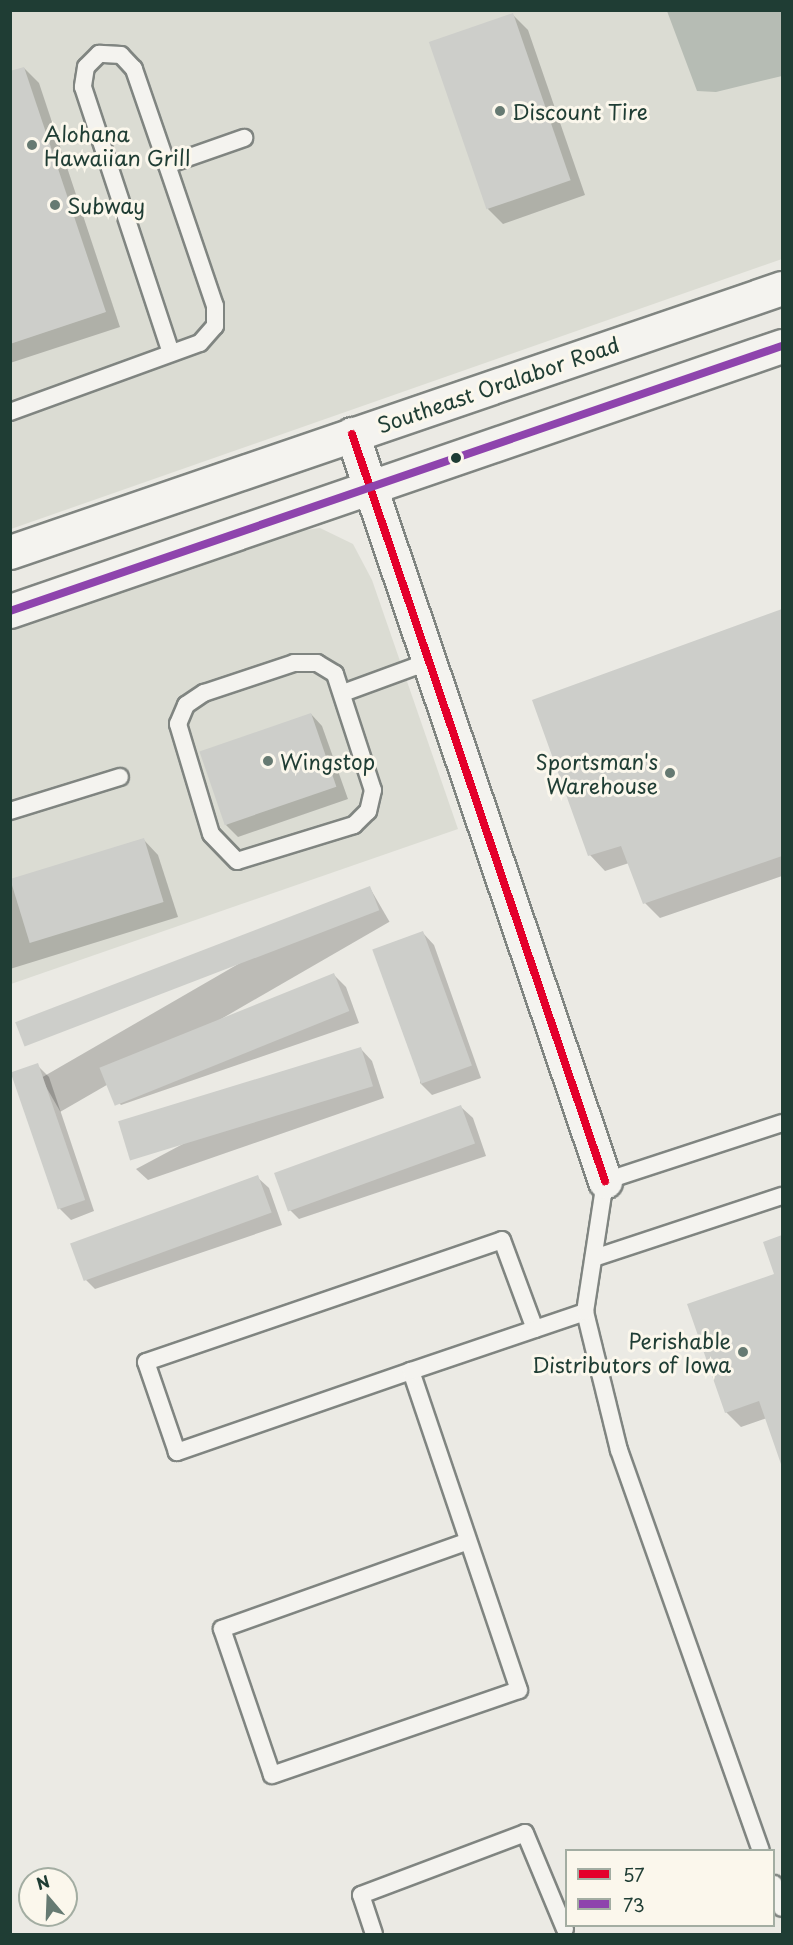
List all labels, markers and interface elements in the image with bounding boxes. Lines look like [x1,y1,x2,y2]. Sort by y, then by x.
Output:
place label: Discount Tire [512,98,648,124]
marker: Discount Tire [493,104,507,118]
place label: Alohana Hawaiian Grill [44,120,190,170]
marker: Alohana Hawaiian Grill [25,138,39,152]
place label: Subway [67,192,145,218]
marker: Subway [48,198,62,212]
street label: Southeast Oralabor Road [374,331,622,437]
unlabelled marker [450,452,462,464]
place label: Wingstop [280,748,375,774]
place label: Sportsman's Warehouse [535,748,658,798]
marker: Wingstop [261,754,275,768]
marker: Sportsman's Warehouse [663,766,677,780]
place label: Perishable Distributors of Iowa [533,1327,731,1377]
marker: Perishable Distributors of Iowa [736,1345,750,1359]
legend [565,1849,775,1927]
text: 57 [623,1861,645,1888]
north arrow [18,1867,78,1927]
text: N [33,1868,53,1895]
text: 73 [623,1891,645,1918]

